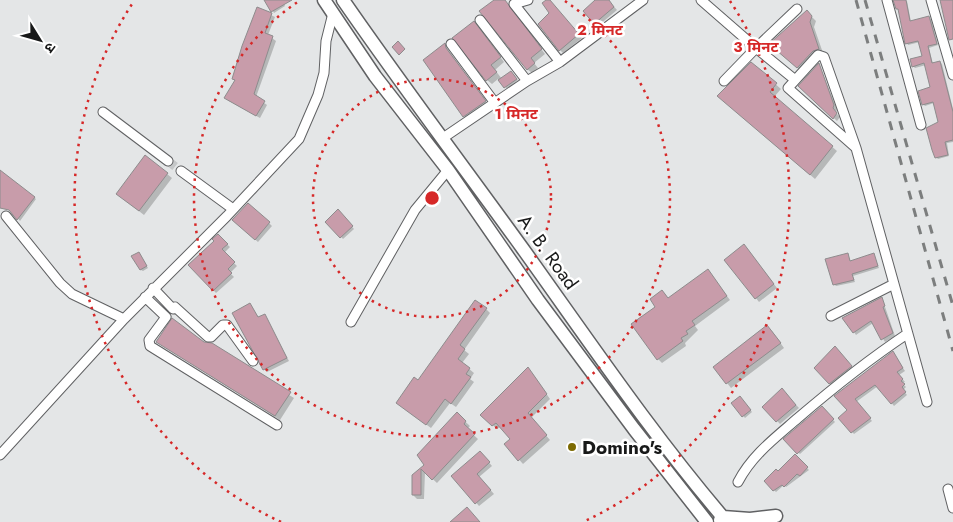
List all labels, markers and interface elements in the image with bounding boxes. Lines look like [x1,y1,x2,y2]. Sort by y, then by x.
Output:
north arrow [15,15,65,65]
text: 2 मिनट [577,19,624,41]
text: 3 मिनट [733,36,780,58]
text: उ [39,39,61,58]
text: 1 मिनट [494,103,539,125]
centre of rings [423,189,441,207]
street label: A. B. Road [511,209,585,295]
place label: Domino's [582,434,662,461]
marker: Domino's [566,441,578,453]

